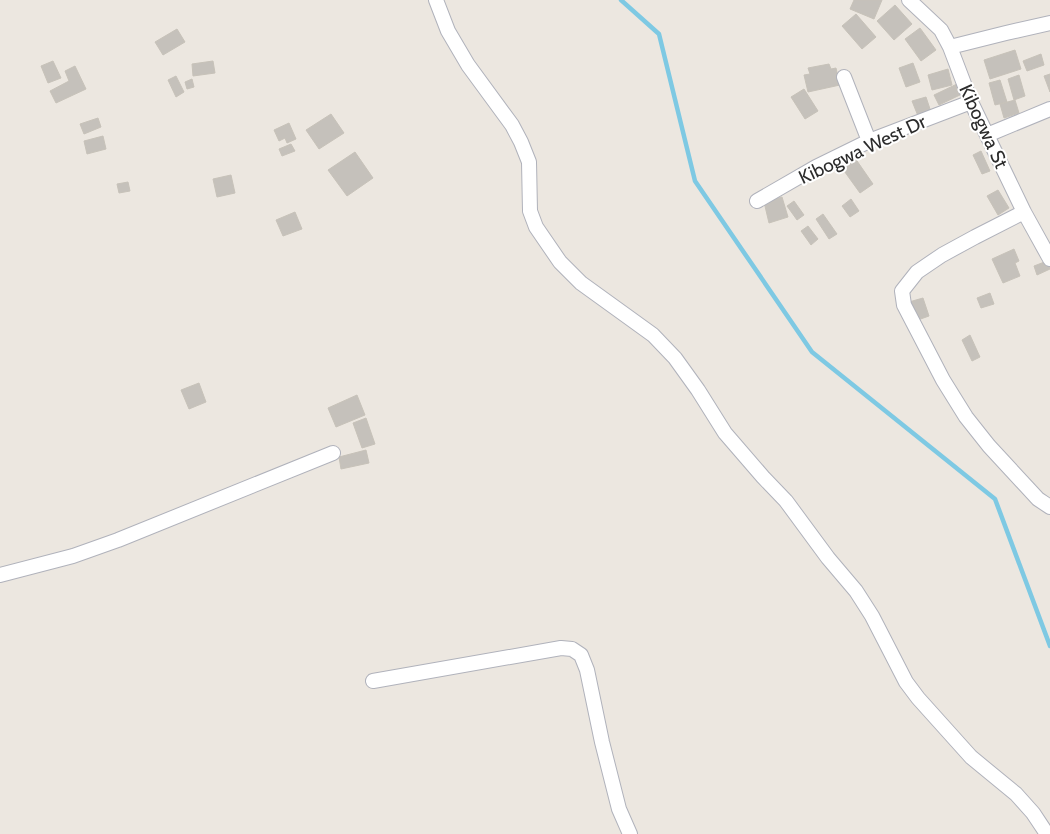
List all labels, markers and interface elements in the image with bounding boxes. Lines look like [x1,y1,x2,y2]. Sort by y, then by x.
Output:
street label: Kibogwa St [954,81,1013,172]
street label: Kibogwa West Dr [795,110,930,189]

